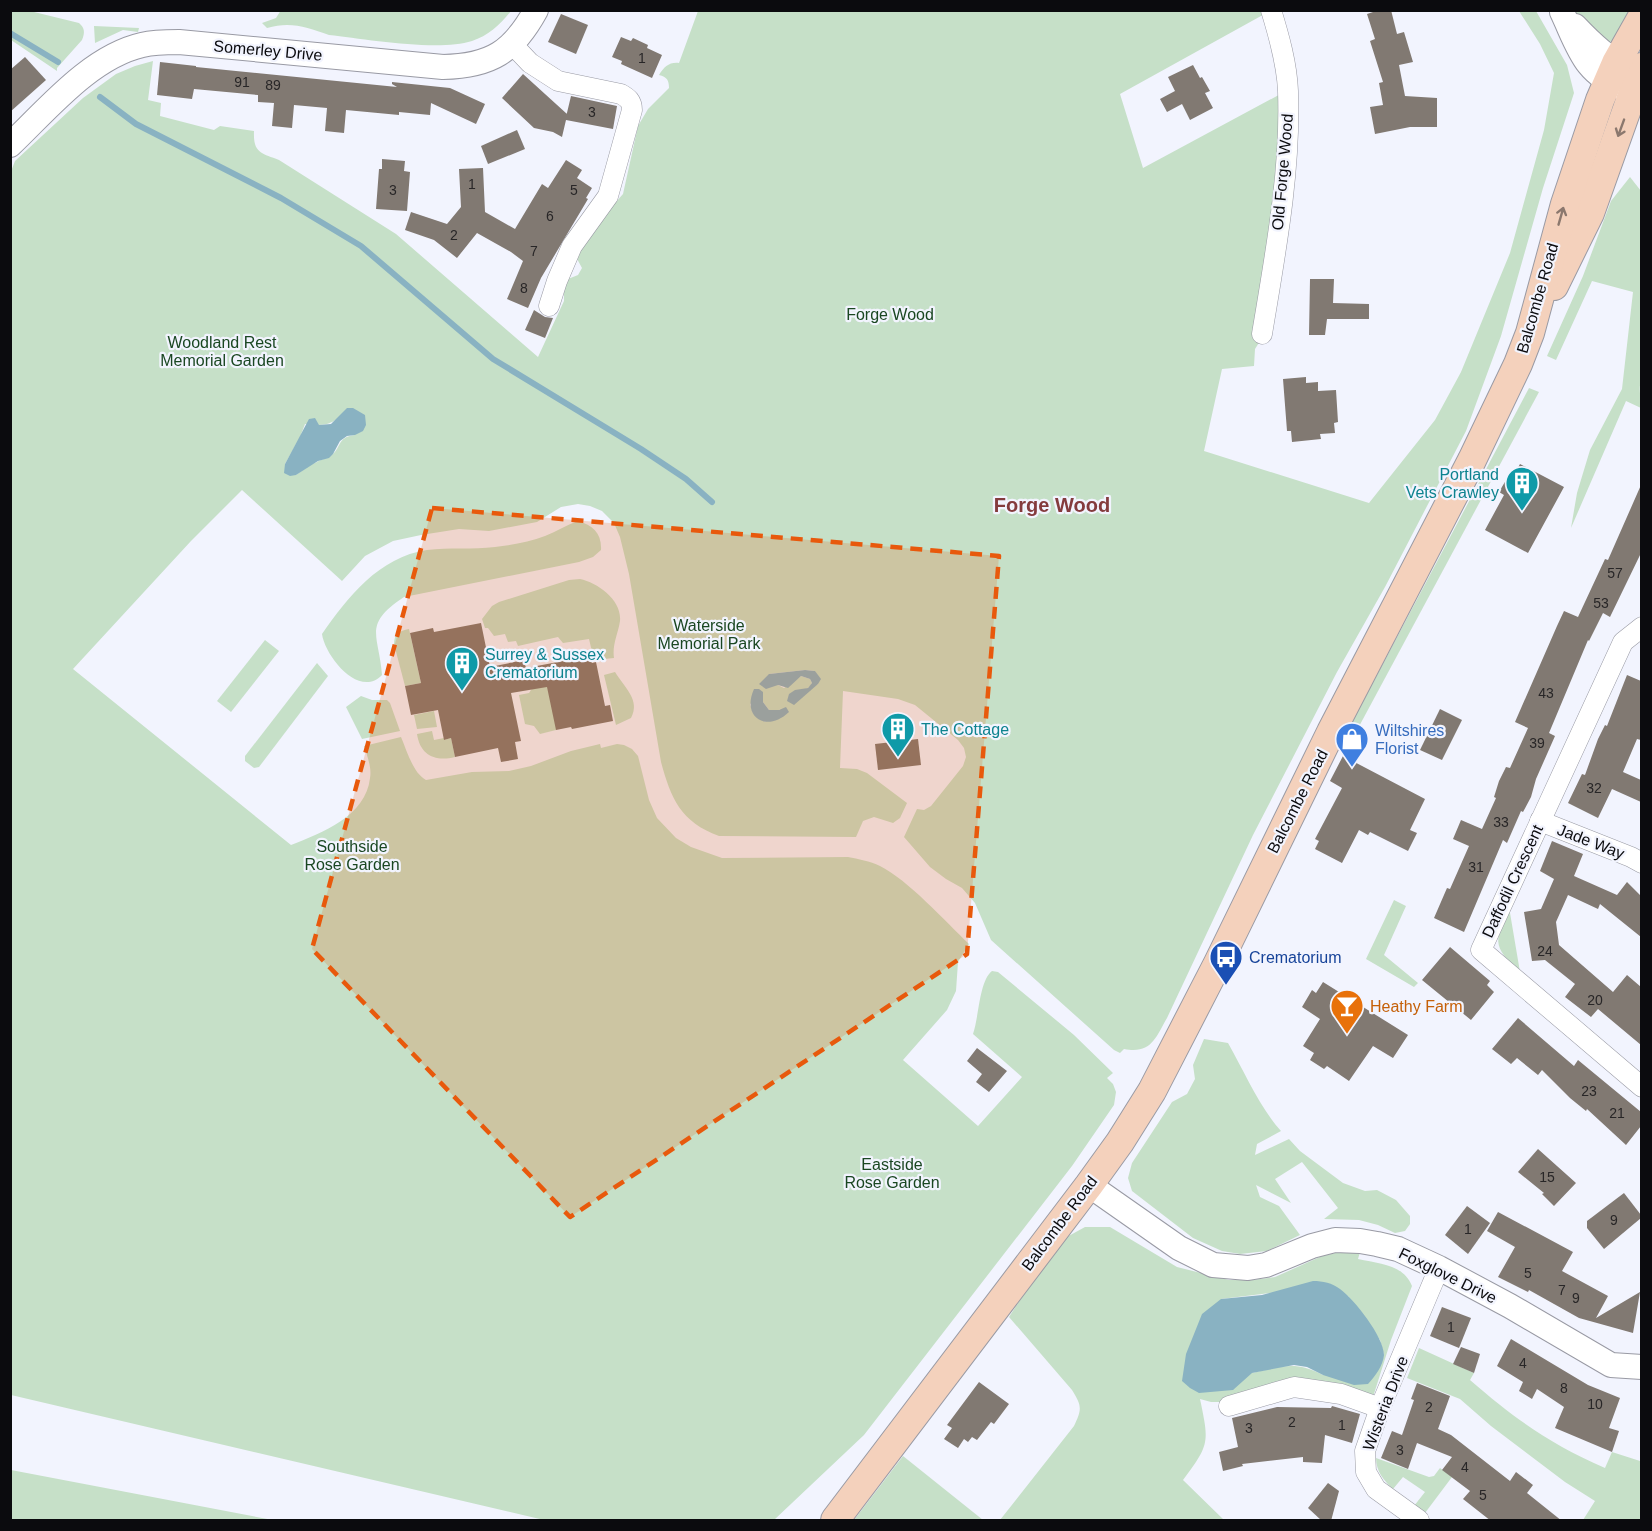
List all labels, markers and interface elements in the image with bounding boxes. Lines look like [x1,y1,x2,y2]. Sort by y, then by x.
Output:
street label: Somerley Drive [213,37,323,64]
house number: 1 [638,50,646,66]
house number: 91 [234,74,250,90]
house number: 89 [265,77,281,93]
house number: 3 [588,104,596,120]
street label: Old Forge Wood [1269,113,1296,231]
one-way arrow [1615,118,1626,137]
house number: 1 [468,176,476,192]
house number: 3 [389,182,397,198]
house number: 5 [570,182,578,198]
one-way arrow [1556,207,1567,226]
house number: 6 [546,208,554,224]
house number: 2 [450,227,458,243]
street label: Balcombe Road [1514,241,1561,355]
house number: 7 [530,243,538,259]
house number: 8 [520,280,528,296]
park label: Forge Wood [846,306,934,323]
park label: Woodland Rest Memorial Garden [160,334,284,369]
building icon: Portland Vets Crawley [1504,465,1540,512]
place label: Portland Vets Crawley [1406,466,1499,501]
district label: Forge Wood [994,494,1110,516]
house number: 57 [1607,565,1623,581]
house number: 53 [1593,595,1609,611]
park label: Waterside Memorial Park [657,617,762,652]
building icon: Surrey & Sussex Crematorium [444,645,480,692]
place label: Surrey & Sussex Crematorium [485,646,604,681]
house number: 43 [1538,685,1554,701]
building icon: The Cottage [880,711,916,758]
place label: The Cottage [921,721,1009,738]
shop icon: Wiltshires Florist [1334,721,1370,768]
place label: Wiltshires Florist [1375,722,1444,757]
house number: 39 [1529,735,1545,751]
street label: Balcombe Road [1264,747,1331,856]
house number: 32 [1586,780,1602,796]
house number: 33 [1493,814,1509,830]
street label: Jade Way [1555,821,1627,862]
street label: Daffodil Crescent [1479,822,1546,940]
park label: Southside Rose Garden [304,838,400,873]
house number: 31 [1468,859,1484,875]
bus stop icon: Crematorium [1208,939,1244,986]
house number: 24 [1537,943,1553,959]
place label: Crematorium [1249,949,1341,966]
bar icon: Heathy Farm [1329,988,1365,1035]
house number: 20 [1587,992,1603,1008]
place label: Heathy Farm [1370,998,1462,1015]
house number: 23 [1581,1083,1597,1099]
house number: 21 [1609,1105,1625,1121]
park label: Eastside Rose Garden [844,1156,940,1191]
house number: 15 [1539,1169,1555,1185]
street label: Balcombe Road [1018,1173,1100,1274]
house number: 9 [1610,1212,1618,1228]
house number: 1 [1464,1221,1472,1237]
street label: Foxglove Drive [1396,1244,1500,1307]
house number: 5 [1524,1265,1532,1281]
house number: 7 [1558,1282,1566,1298]
house number: 9 [1572,1290,1580,1306]
house number: 1 [1447,1319,1455,1335]
street label: Wisteria Drive [1360,1354,1411,1453]
house number: 4 [1519,1355,1527,1371]
house number: 8 [1560,1380,1568,1396]
house number: 10 [1587,1396,1603,1412]
house number: 2 [1425,1399,1433,1415]
house number: 2 [1288,1414,1296,1430]
house number: 1 [1338,1417,1346,1433]
house number: 3 [1245,1420,1253,1436]
house number: 3 [1396,1442,1404,1458]
house number: 4 [1461,1459,1469,1475]
house number: 5 [1479,1487,1487,1503]

